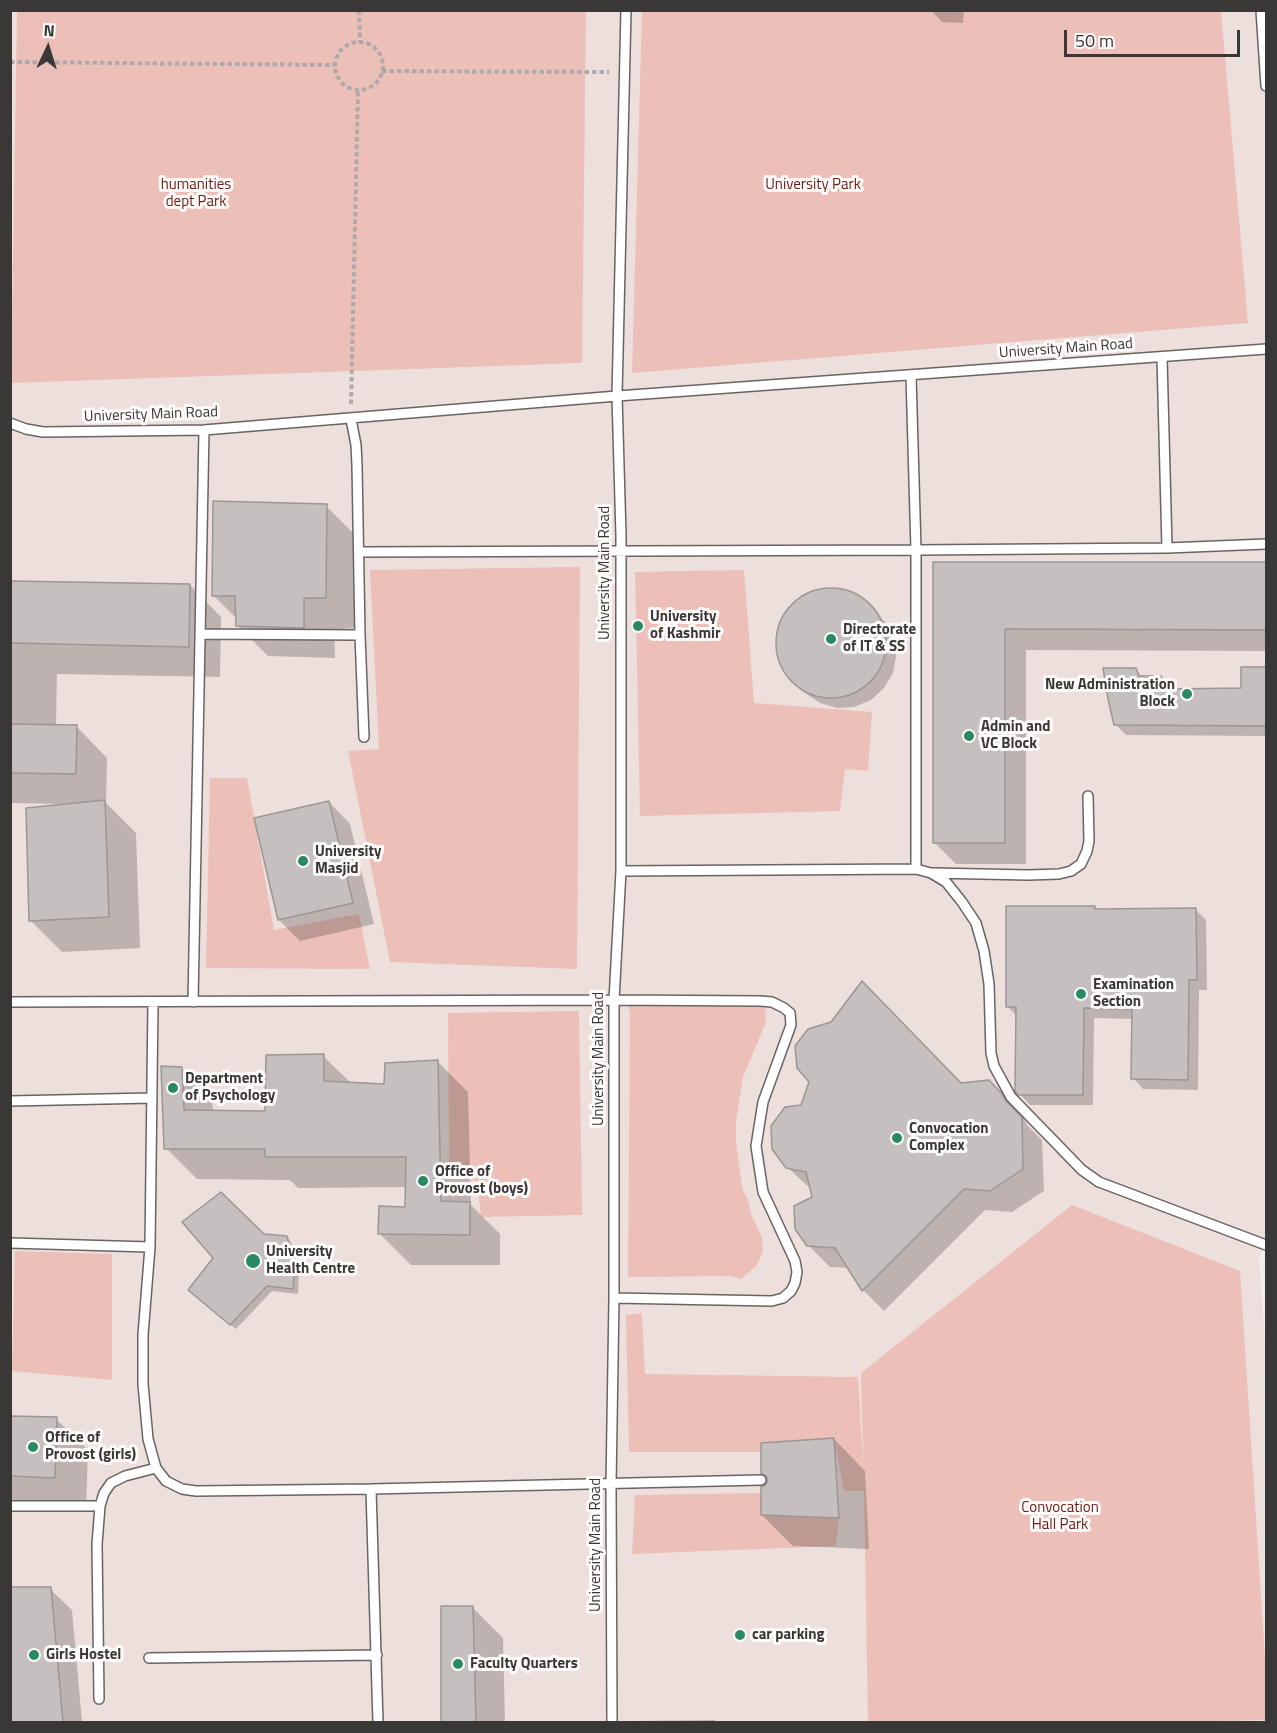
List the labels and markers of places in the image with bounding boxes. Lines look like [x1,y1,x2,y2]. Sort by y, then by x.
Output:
place label: University of Kashmir [650,608,721,643]
marker: University of Kashmir [631,619,645,633]
place label: Directorate of IT & SS [843,621,916,656]
marker: Directorate of IT & SS [824,632,838,646]
place label: New Administration Block [1045,676,1175,711]
marker: New Administration Block [1180,687,1194,701]
place label: Admin and VC Block [981,718,1050,753]
marker: Admin and VC Block [962,729,976,743]
place label: University Masjid [315,843,381,878]
marker: University Masjid [296,854,310,868]
place label: Examination Section [1093,976,1174,1011]
marker: Examination Section [1074,987,1088,1001]
place label: Department of Psychology [185,1070,275,1105]
marker: Department of Psychology [166,1081,180,1095]
place label: Convocation Complex [909,1120,989,1155]
marker: Convocation Complex [890,1131,904,1145]
place label: Office of Provost (boys) [435,1163,528,1198]
marker: Office of Provost (boys) [416,1174,430,1188]
place label: University Health Centre [266,1243,355,1278]
marker: University Health Centre [244,1252,262,1270]
place label: Office of Provost (girls) [45,1429,136,1464]
marker: Office of Provost (girls) [26,1440,40,1454]
place label: car parking [752,1626,825,1644]
marker: car parking [733,1628,747,1642]
place label: Girls Hostel [46,1646,121,1664]
marker: Girls Hostel [27,1648,41,1662]
place label: Faculty Quarters [470,1655,578,1673]
marker: Faculty Quarters [451,1657,465,1671]

